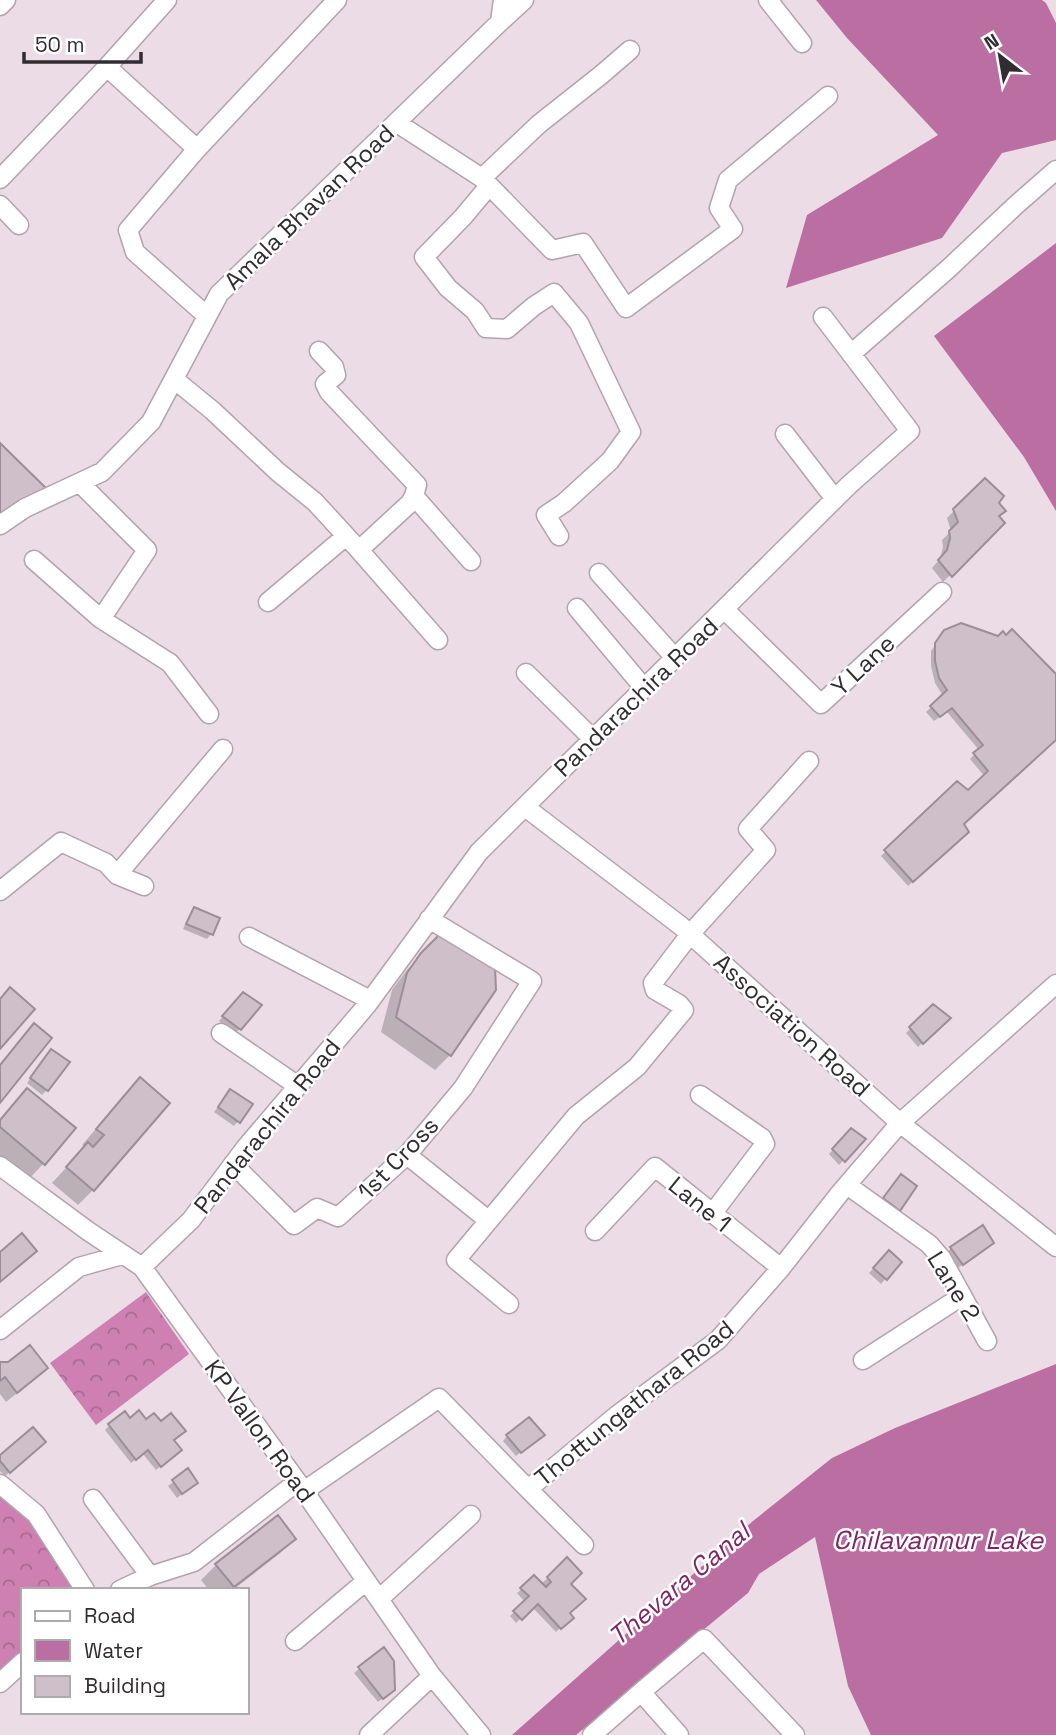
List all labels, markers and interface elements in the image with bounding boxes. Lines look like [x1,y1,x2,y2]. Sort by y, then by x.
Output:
scale bar [24,21,142,65]
north arrow [965,21,1035,91]
text: N [980,28,1003,56]
text: 50 m [35,31,85,58]
street label: Amala Bhavan Road [217,118,401,296]
street label: Pandarachira Road [547,611,725,783]
street label: Y Lane [825,628,901,702]
street label: Association Road [707,947,877,1103]
street label: Pandarachira Road [187,1032,347,1220]
street label: 1st Cross [351,1110,445,1206]
street label: Lane 1 [662,1169,738,1239]
street label: Lane 2 [921,1245,987,1327]
street label: Thottungathara Road [528,1313,740,1493]
street label: KP Vallon Road [198,1353,322,1509]
water label: Thevara Canal [601,1513,759,1653]
water label: Chilavannur Lake [833,1523,1045,1557]
legend [21,1588,248,1714]
text: Road [84,1602,136,1629]
text: Water [84,1637,143,1664]
text: Building [84,1672,166,1699]

